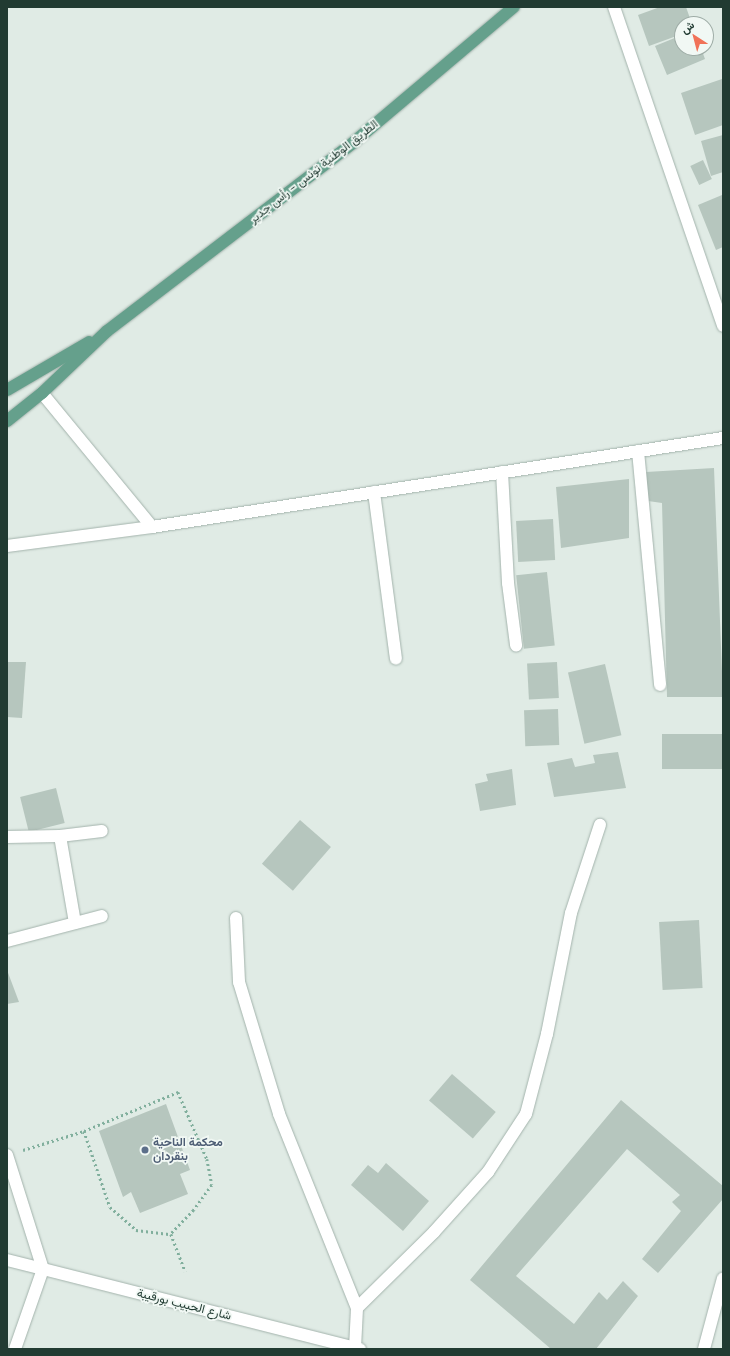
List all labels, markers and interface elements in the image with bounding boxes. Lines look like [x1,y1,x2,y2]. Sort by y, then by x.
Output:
north arrow [674,16,714,56]
text: ش [678,18,697,37]
street label: الطريق الوطنية تونس - رأس جدير [247,117,381,227]
place label: محكمة الناحية بنقردان [153,1136,223,1164]
marker: محكمة الناحية بنقردان [140,1145,150,1155]
street label: شارع الحبيب بورقيبة [135,1286,233,1324]

